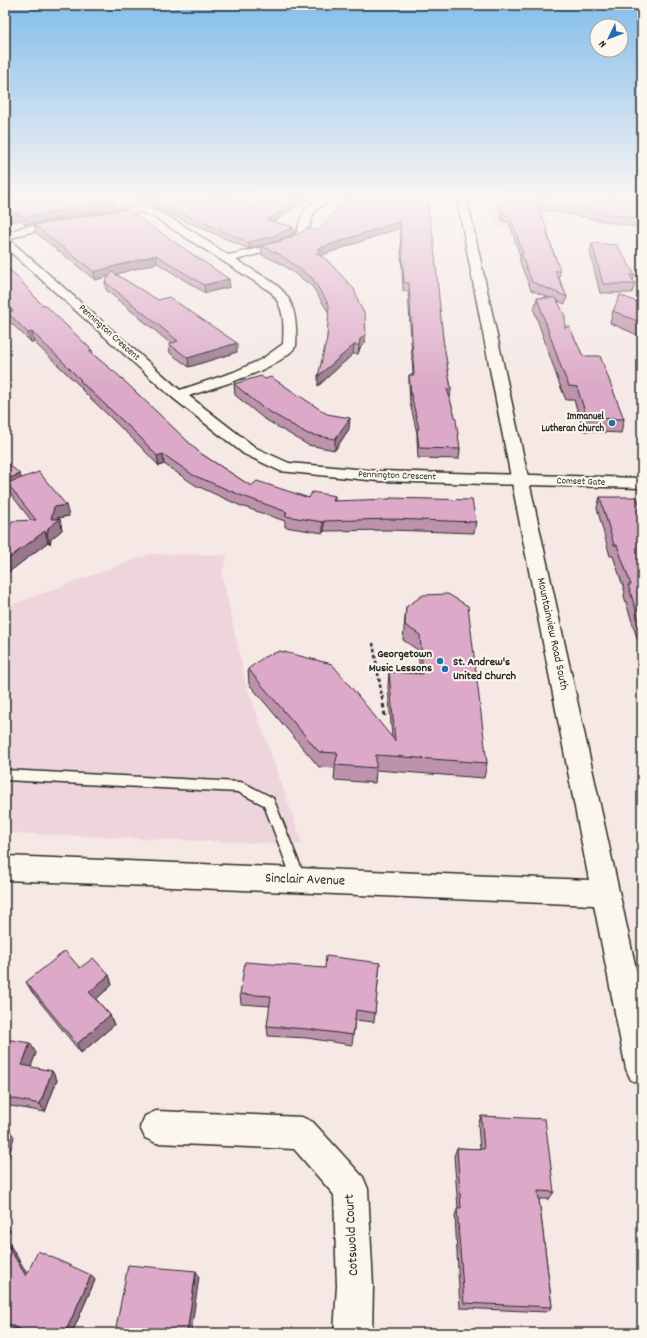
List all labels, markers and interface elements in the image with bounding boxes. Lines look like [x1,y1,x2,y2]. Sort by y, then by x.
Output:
north arrow [589,18,629,58]
text: N [595,36,611,51]
street label: Pennington Crescent [75,302,143,365]
place label: Immanuel Lutheran Church [541,410,605,436]
marker: Immanuel Lutheran Church [607,418,617,428]
street label: Pennington Crescent [358,468,437,484]
street label: Comset Gate [556,474,606,490]
street label: Mountainview Road South [532,576,572,692]
place label: Georgetown Music Lessons [369,646,432,677]
place label: St. Andrew's United Church [453,654,516,685]
marker: Georgetown Music Lessons [435,656,445,666]
marker: St. Andrew's United Church [440,664,450,674]
street label: Sinclair Avenue [265,869,345,891]
street label: Cotswold Court [340,1193,364,1277]

